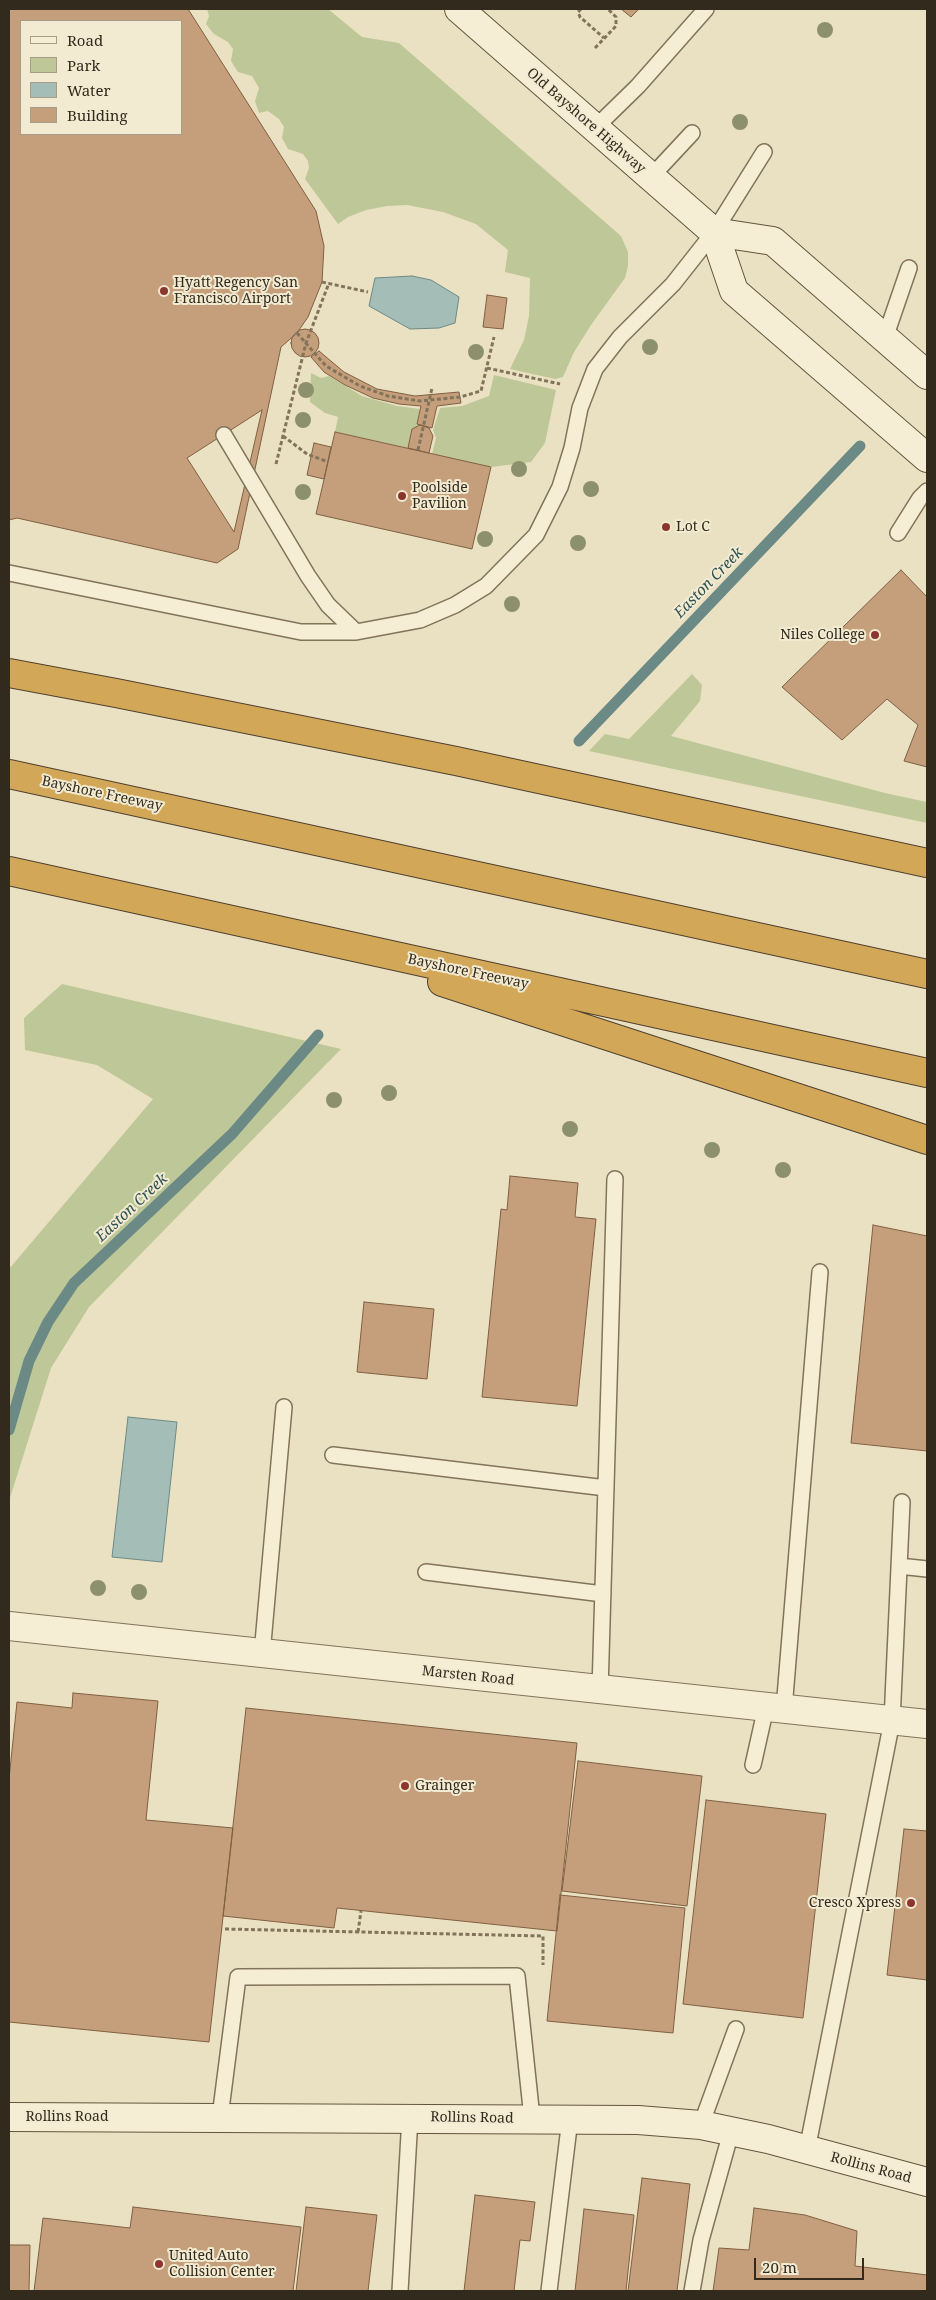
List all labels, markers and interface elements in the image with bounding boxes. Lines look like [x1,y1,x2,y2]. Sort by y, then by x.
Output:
legend [20,20,182,135]
text: Road [67,30,103,50]
text: Park [67,55,100,75]
street label: Old Bayshore Highway [523,65,649,177]
text: Water [67,80,110,100]
text: Building [67,105,128,125]
place label: Hyatt Regency San Francisco Airport [174,275,298,308]
marker: Hyatt Regency San Francisco Airport [158,285,170,297]
place label: Poolside Pavilion [412,480,468,512]
marker: Poolside Pavilion [396,490,408,502]
place label: Lot C [676,519,710,535]
marker: Lot C [660,521,672,533]
water label: Easton Creek [671,544,747,622]
place label: Niles College [780,627,865,643]
marker: Niles College [869,629,881,641]
street label: Bayshore Freeway [40,773,164,815]
street label: Bayshore Freeway [406,951,530,993]
water label: Easton Creek [92,1170,172,1246]
street label: Marsten Road [421,1663,515,1689]
place label: Grainger [415,1778,474,1794]
marker: Grainger [399,1780,411,1792]
place label: Cresco Xpress [809,1895,901,1911]
marker: Cresco Xpress [905,1897,917,1909]
street label: Rollins Road [25,2109,109,2125]
street label: Rollins Road [430,2109,514,2127]
street label: Rollins Road [829,2149,913,2187]
place label: United Auto Collision Center [169,2248,275,2280]
scale bar [756,2248,866,2280]
text: 20 m [762,2257,797,2277]
marker: United Auto Collision Center [153,2258,165,2270]

